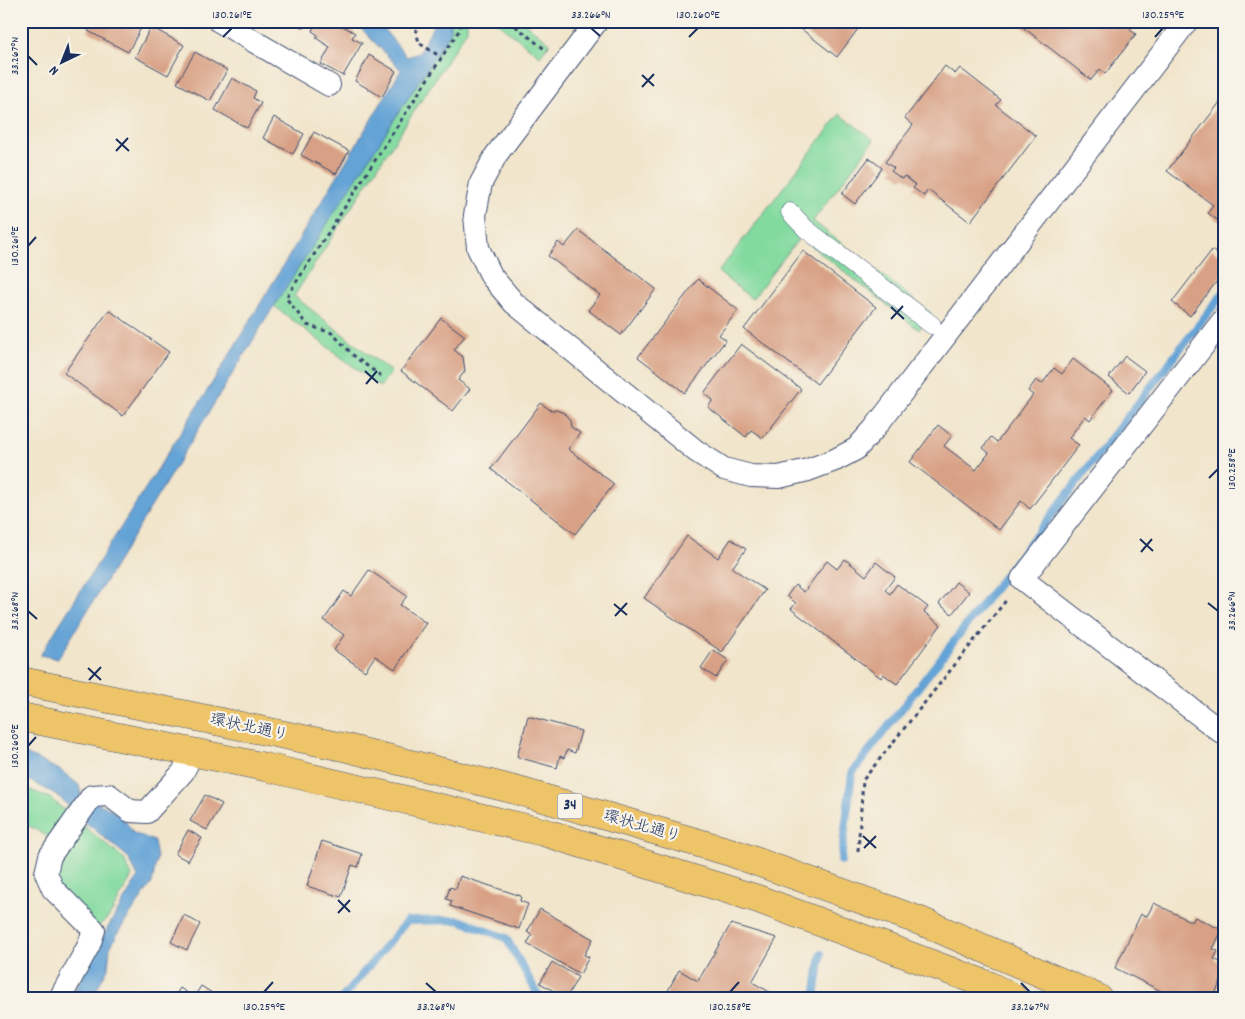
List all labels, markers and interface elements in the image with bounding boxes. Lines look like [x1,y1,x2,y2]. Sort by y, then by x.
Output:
text: 130.261°E [212,7,252,24]
text: 33.266°N [571,7,611,24]
text: 130.260°E [676,7,720,24]
text: 130.259°E [1142,7,1185,24]
text: 33.267°N [7,37,24,75]
north arrow [38,38,88,88]
text: N [45,60,64,80]
text: 130.261°E [7,226,24,266]
text: 130.258°E [1224,448,1241,490]
text: 33.266°N [1224,591,1241,631]
text: 33.268°N [7,592,24,630]
street label: 環状北通り [207,708,291,748]
text: 130.260°E [7,724,24,768]
road number: 34 [558,794,582,818]
street label: 環状北通り [600,805,684,849]
text: 130.259°E [243,999,286,1016]
text: 33.268°N [417,999,455,1016]
text: 130.258°E [709,999,751,1016]
text: 33.267°N [1011,999,1049,1016]

